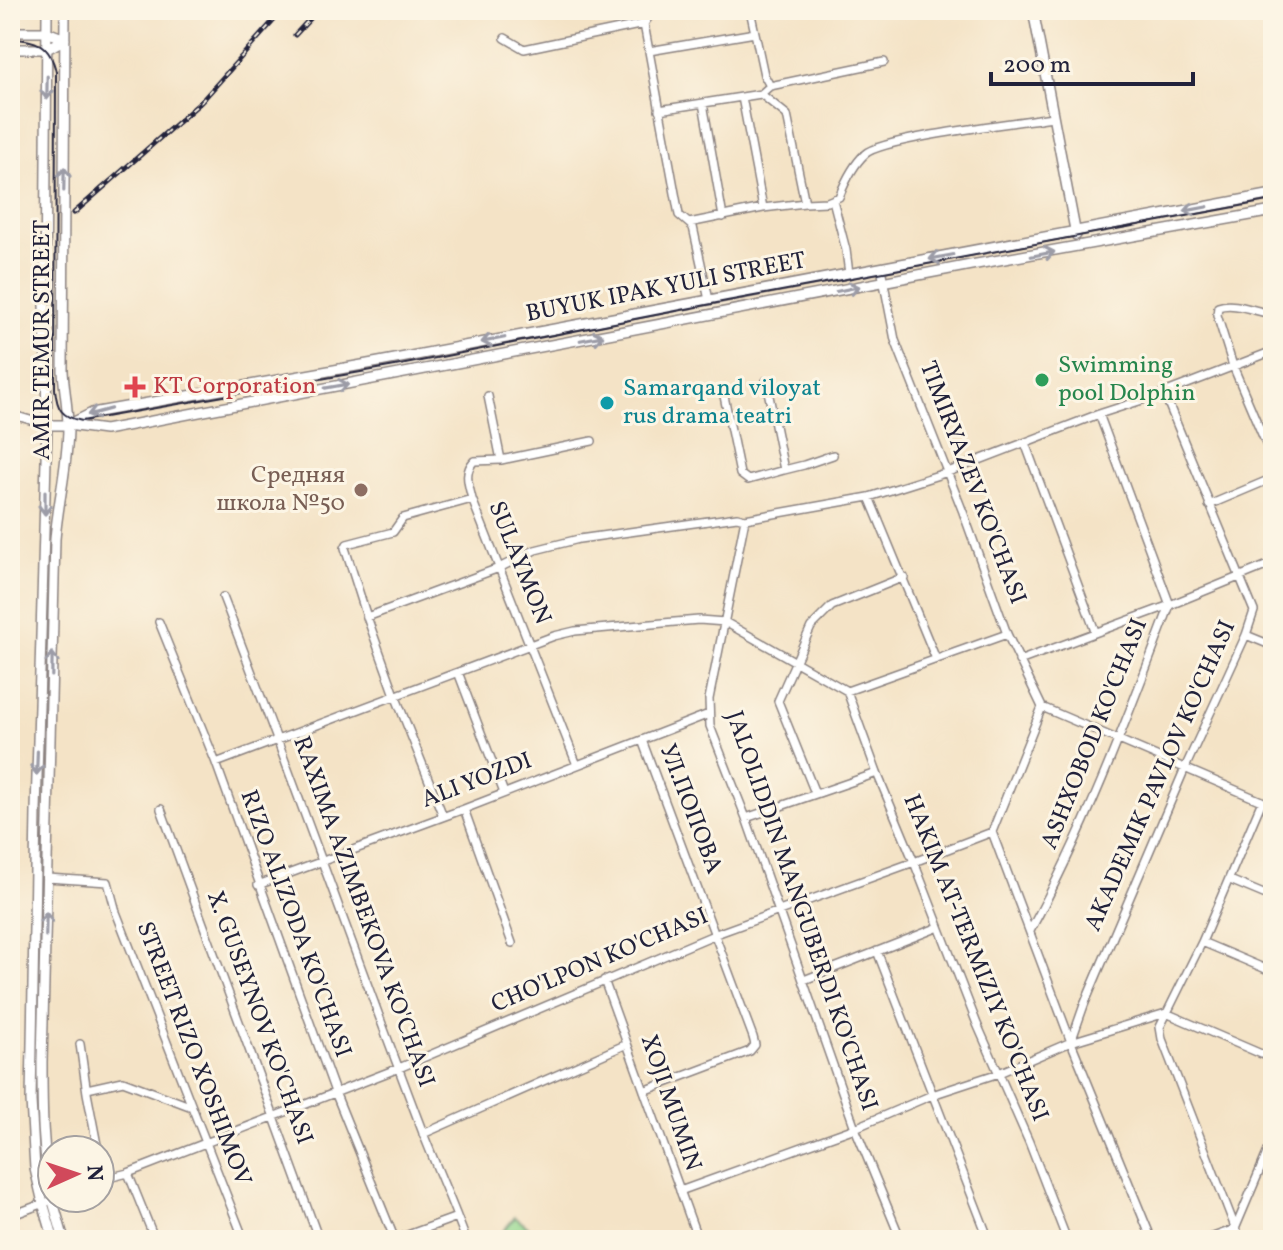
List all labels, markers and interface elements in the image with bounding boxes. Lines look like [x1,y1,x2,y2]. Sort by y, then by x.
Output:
scale bar [991,36,1193,86]
text: 200 m [1003,49,1071,83]
one-way arrow [39,74,55,101]
one-way arrow [56,166,72,193]
one-way arrow [1184,203,1210,218]
street label: AMIR TEMUR STREET [26,220,60,460]
street label: BUYUK IPAK YULI STREET [523,244,809,332]
one-way arrow [1029,245,1055,260]
one-way arrow [929,251,954,266]
one-way arrow [834,281,860,296]
one-way arrow [579,330,605,345]
one-way arrow [480,334,506,349]
place label: Swimming pool Dolphin [1058,349,1196,411]
street label: TIMIRYAZEV KO'CHASI [910,357,1034,609]
place label: KT Corporation [153,370,316,404]
marker: Swimming pool Dolphin [1033,371,1051,389]
place label: Samarqand viloyat rus drama teatri [623,372,821,434]
marker: KT Corporation [124,376,146,398]
one-way arrow [324,377,349,392]
marker: Samarqand viloyat rus drama teatri [598,394,616,412]
one-way arrow [87,406,113,421]
place label: Средняя школа №50 [217,459,345,521]
marker: Средняя школа №50 [352,481,370,499]
one-way arrow [37,489,53,516]
street label: SULAYMON [479,496,559,630]
street label: ASHXOBOD KO'CHASI [1033,613,1157,855]
street label: AKADEMIK PAVLOV KO'CHASI [1077,615,1245,937]
one-way arrow [44,651,60,678]
street label: JALOLIDDIN MANGUBERDI KO'CHASI [716,706,886,1116]
street label: RAXIMA AZIMBEKOVA KO'CHASI [284,732,442,1092]
street label: УЛ.ПОПОВА [650,739,730,879]
street label: ALI YOZDI [417,744,537,818]
one-way arrow [30,749,45,776]
street label: RIZO ALIZODA KO'CHASI [231,785,359,1063]
street label: HAKIM AT-TERMIZIY KO'CHASI [894,789,1056,1127]
street label: X. GUSEYNOV KO'CHASI [197,886,321,1150]
street label: CHO'LPON KO'CHASI [486,900,714,1022]
one-way arrow [39,911,54,938]
street label: STREET RIZO XOSHIMOV [127,917,259,1191]
street label: XOJI MUMIN [631,1030,709,1176]
north arrow [36,1134,116,1214]
text: N [78,1164,109,1182]

